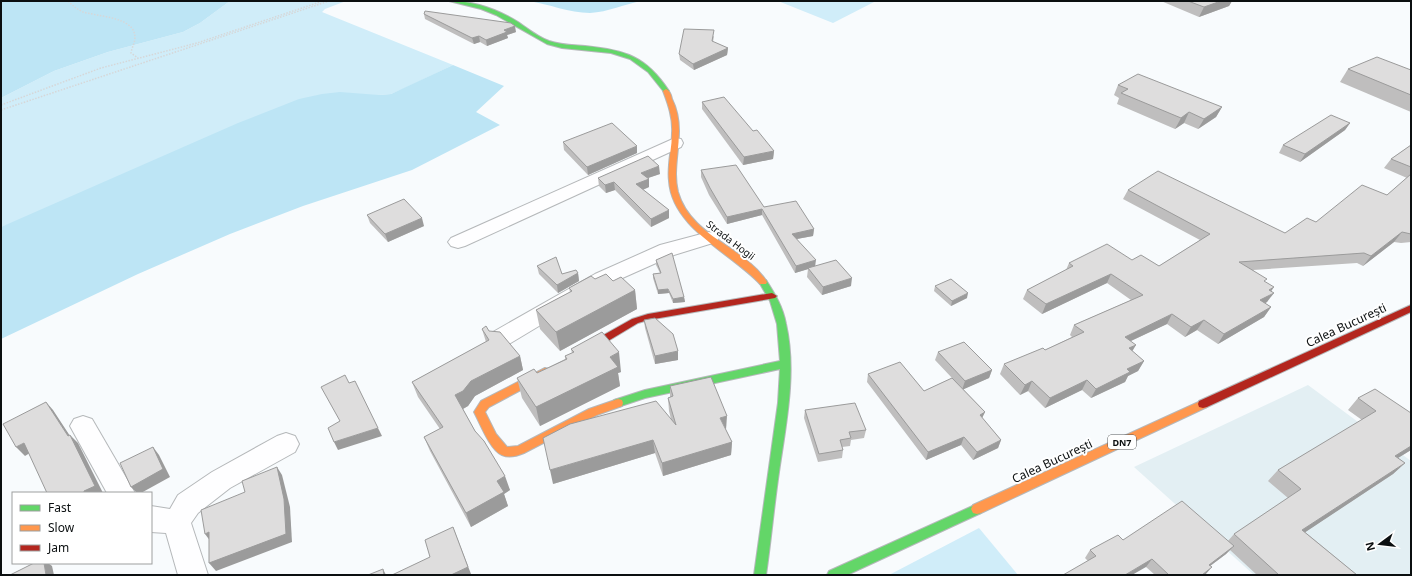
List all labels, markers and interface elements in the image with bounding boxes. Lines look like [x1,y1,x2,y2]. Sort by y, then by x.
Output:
street label: Strada Hogii [704,217,758,263]
street label: Calea București [1303,299,1389,351]
street label: Calea București [1009,435,1095,487]
road number: DN7 [1108,435,1136,449]
legend [12,492,152,564]
text: Fast [48,499,72,516]
text: Slow [48,519,75,536]
north arrow [1360,524,1400,564]
text: Jam [47,539,69,556]
text: N [1361,540,1378,553]

